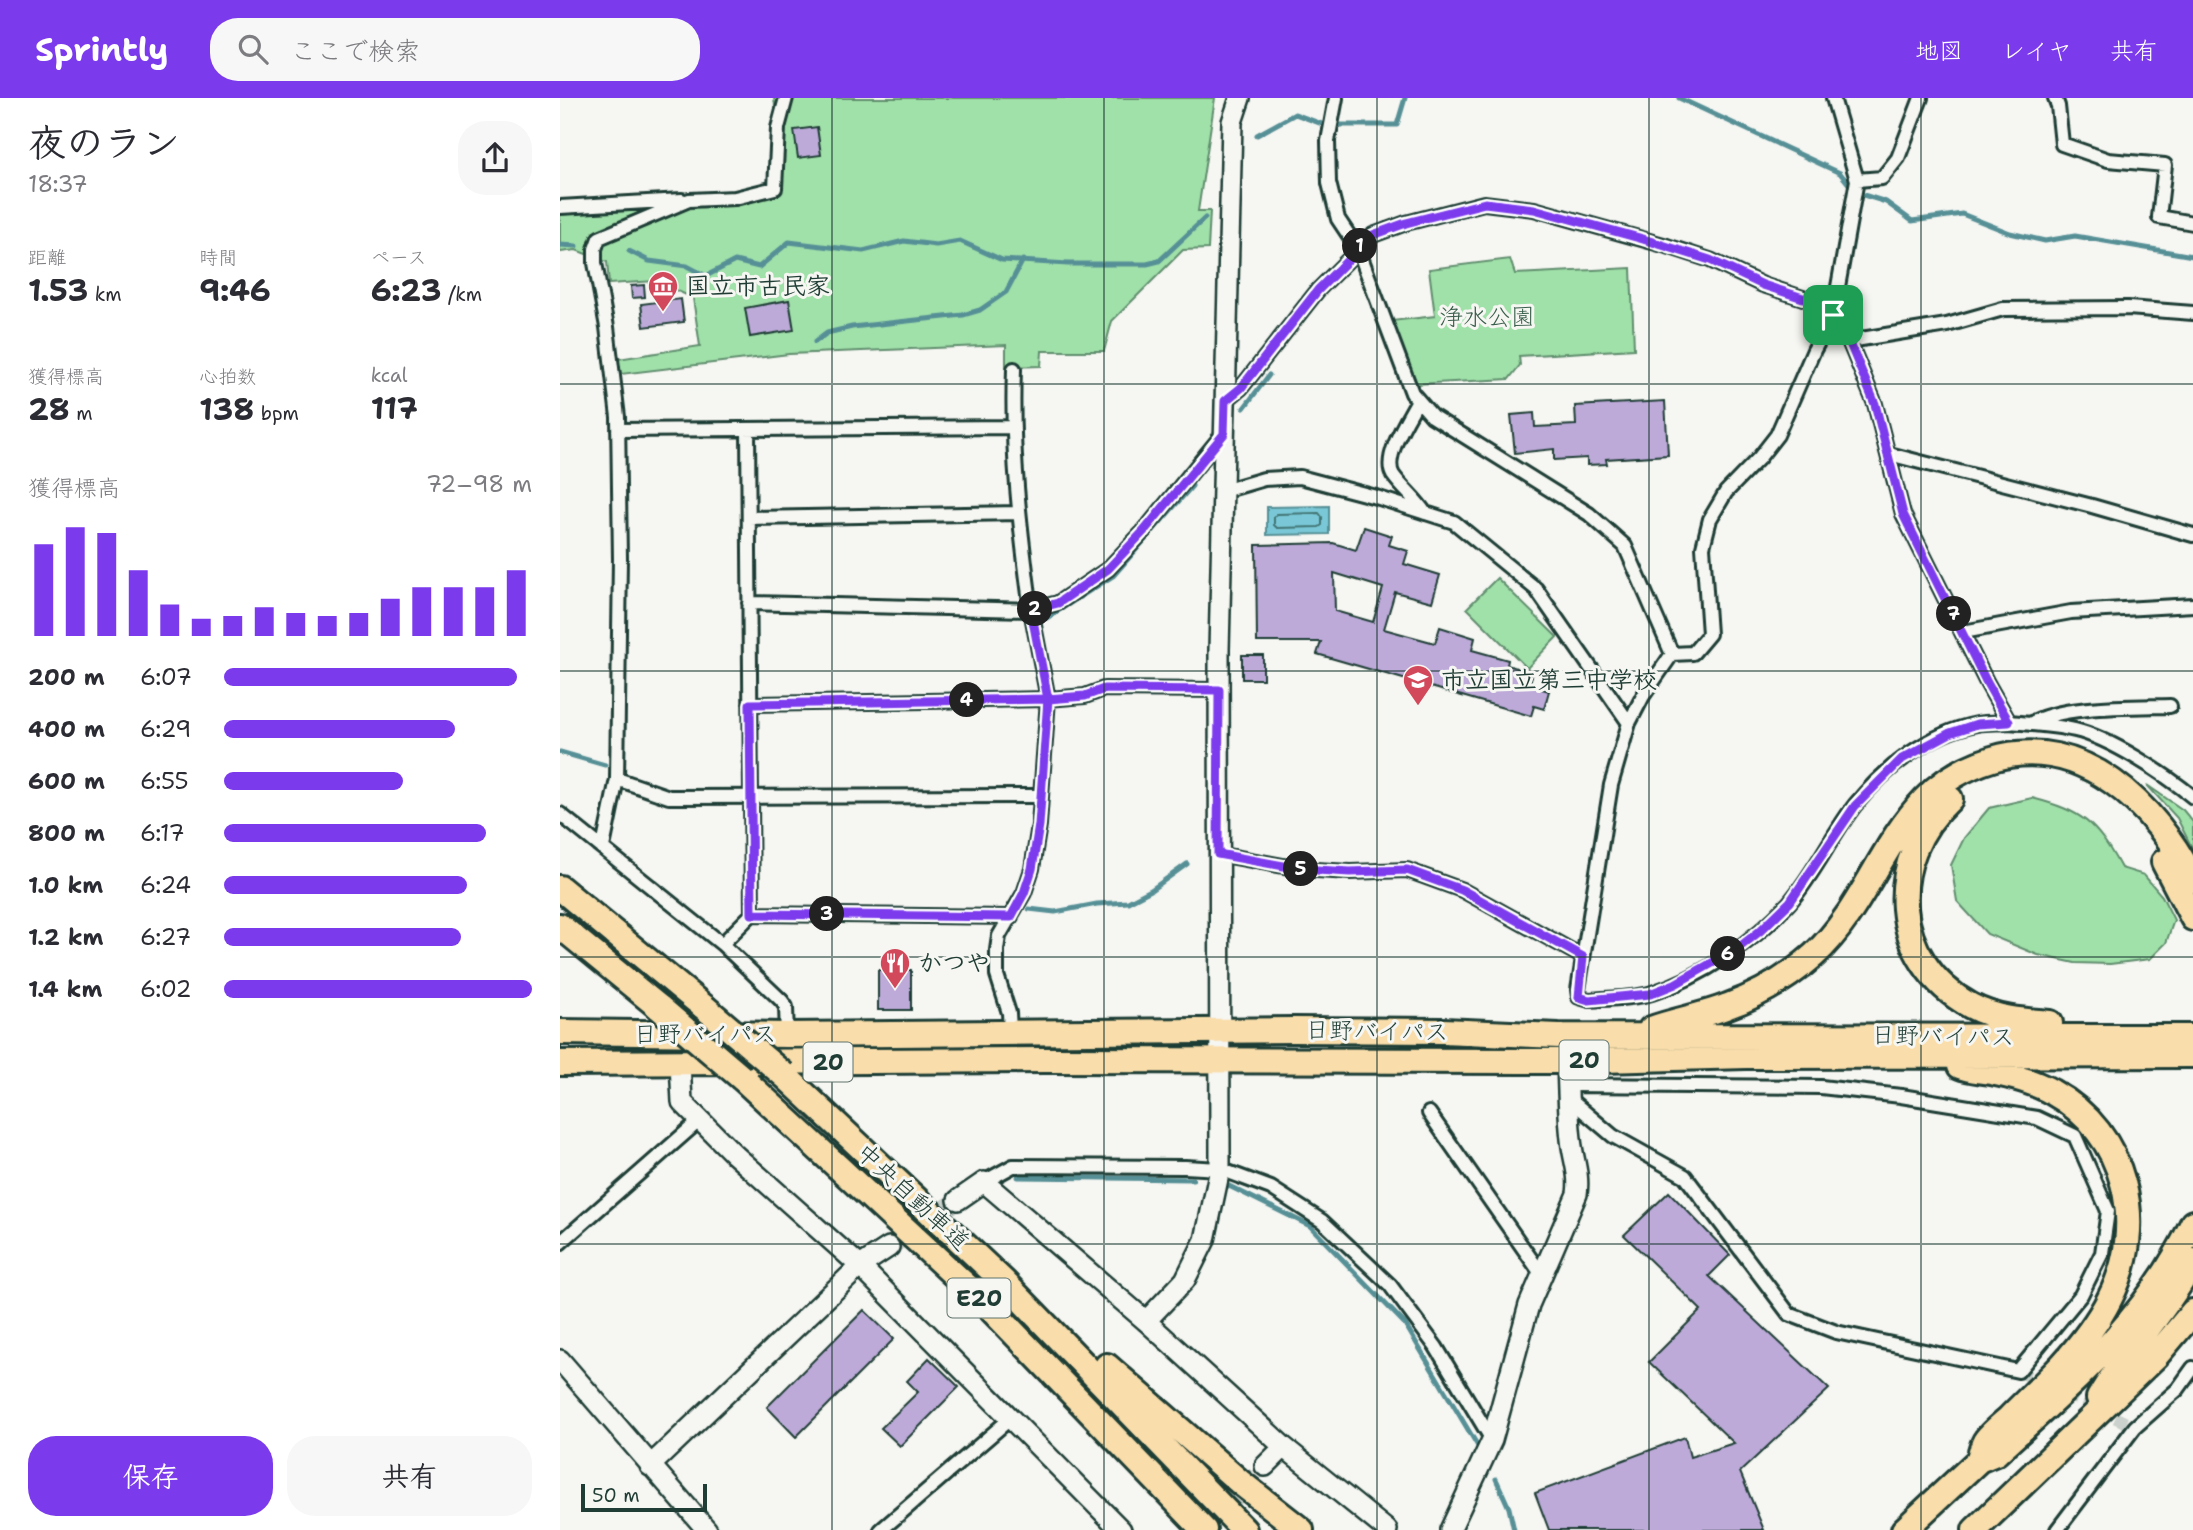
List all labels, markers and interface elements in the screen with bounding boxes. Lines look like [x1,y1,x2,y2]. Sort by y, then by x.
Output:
search box [210,18,700,81]
text: Sprintly [35,27,168,72]
icon: search [234,30,272,68]
text: ここで検索 [290,33,420,68]
text: 地図 [1915,35,1963,67]
text: レイヤ [2001,35,2072,67]
text: 共有 [2110,35,2158,67]
text: 夜のラン [28,117,180,168]
button: share [458,121,532,195]
text: 18:37 [28,169,88,199]
pin: 1 [1342,228,1378,264]
text: 1 [1355,233,1364,258]
text: 距離 [28,245,66,270]
text: 時間 [199,245,237,270]
text: ペース [371,245,427,270]
museum icon: 国立市古民家 [646,269,680,313]
text: 1.53 [28,270,88,311]
text: 9:46 [199,270,271,311]
text: 6:23 [371,270,442,311]
place label: 国立市古民家 [686,270,830,302]
text: km [88,282,122,307]
text: /km [442,282,482,307]
pin [1803,285,1863,345]
icon: arrive [1814,296,1852,334]
park label: 浄水公園 [1439,301,1535,333]
text: kcal [371,363,408,388]
text: 獲得標高 [28,364,104,389]
text: 心拍数 [199,364,256,389]
text: 117 [371,388,418,429]
text: 28 [28,389,70,430]
text: 138 [199,389,254,430]
text: m [70,401,93,426]
text: bpm [254,401,299,426]
text: 72–98 m [426,469,532,499]
text: 獲得標高 [28,473,120,503]
pin: 2 [1018,592,1052,626]
text: 2 [1028,596,1041,621]
pin: 7 [1936,596,1972,632]
text: 7 [1947,601,1960,626]
text: 200 m [28,662,105,692]
text: 6:07 [140,662,192,692]
school or university icon: 市立国立第三中学校 [1401,663,1435,707]
place label: 市立国立第三中学校 [1441,664,1657,696]
pin: 4 [950,682,984,718]
text: 4 [960,687,973,712]
text: 400 m [28,714,105,744]
text: 6:29 [140,714,191,744]
text: 600 m [28,766,105,796]
text: 6:55 [140,766,189,796]
text: 800 m [28,818,105,848]
text: 6:17 [140,818,185,848]
pin: 5 [1284,852,1318,886]
text: 5 [1295,856,1306,881]
text: 1.0 km [28,870,103,900]
text: 6:24 [140,870,191,900]
pin: 3 [810,896,844,932]
text: 3 [820,901,833,926]
text: 1.2 km [28,922,104,952]
text: 6:27 [140,922,191,952]
pin: 6 [1710,936,1746,972]
text: 6 [1721,941,1734,966]
restaurant icon: かつや [878,946,912,990]
place label: かつや [918,947,990,979]
text: 1.4 km [28,974,102,1004]
text: 6:02 [140,974,192,1004]
street label: 日野バイパス [1305,1014,1449,1048]
street label: 日野バイパス [633,1018,777,1050]
street label: 日野バイパス [1871,1019,2015,1053]
road number: 20 [1560,1040,1608,1079]
road number: 20 [804,1043,852,1082]
street label: 中央自動車道 [849,1136,977,1258]
road number: E20 [948,1278,1010,1317]
button: 保存 [28,1436,273,1516]
button: 共有 [287,1436,532,1516]
scale bar [581,1481,707,1513]
text: 50 m [592,1483,640,1508]

